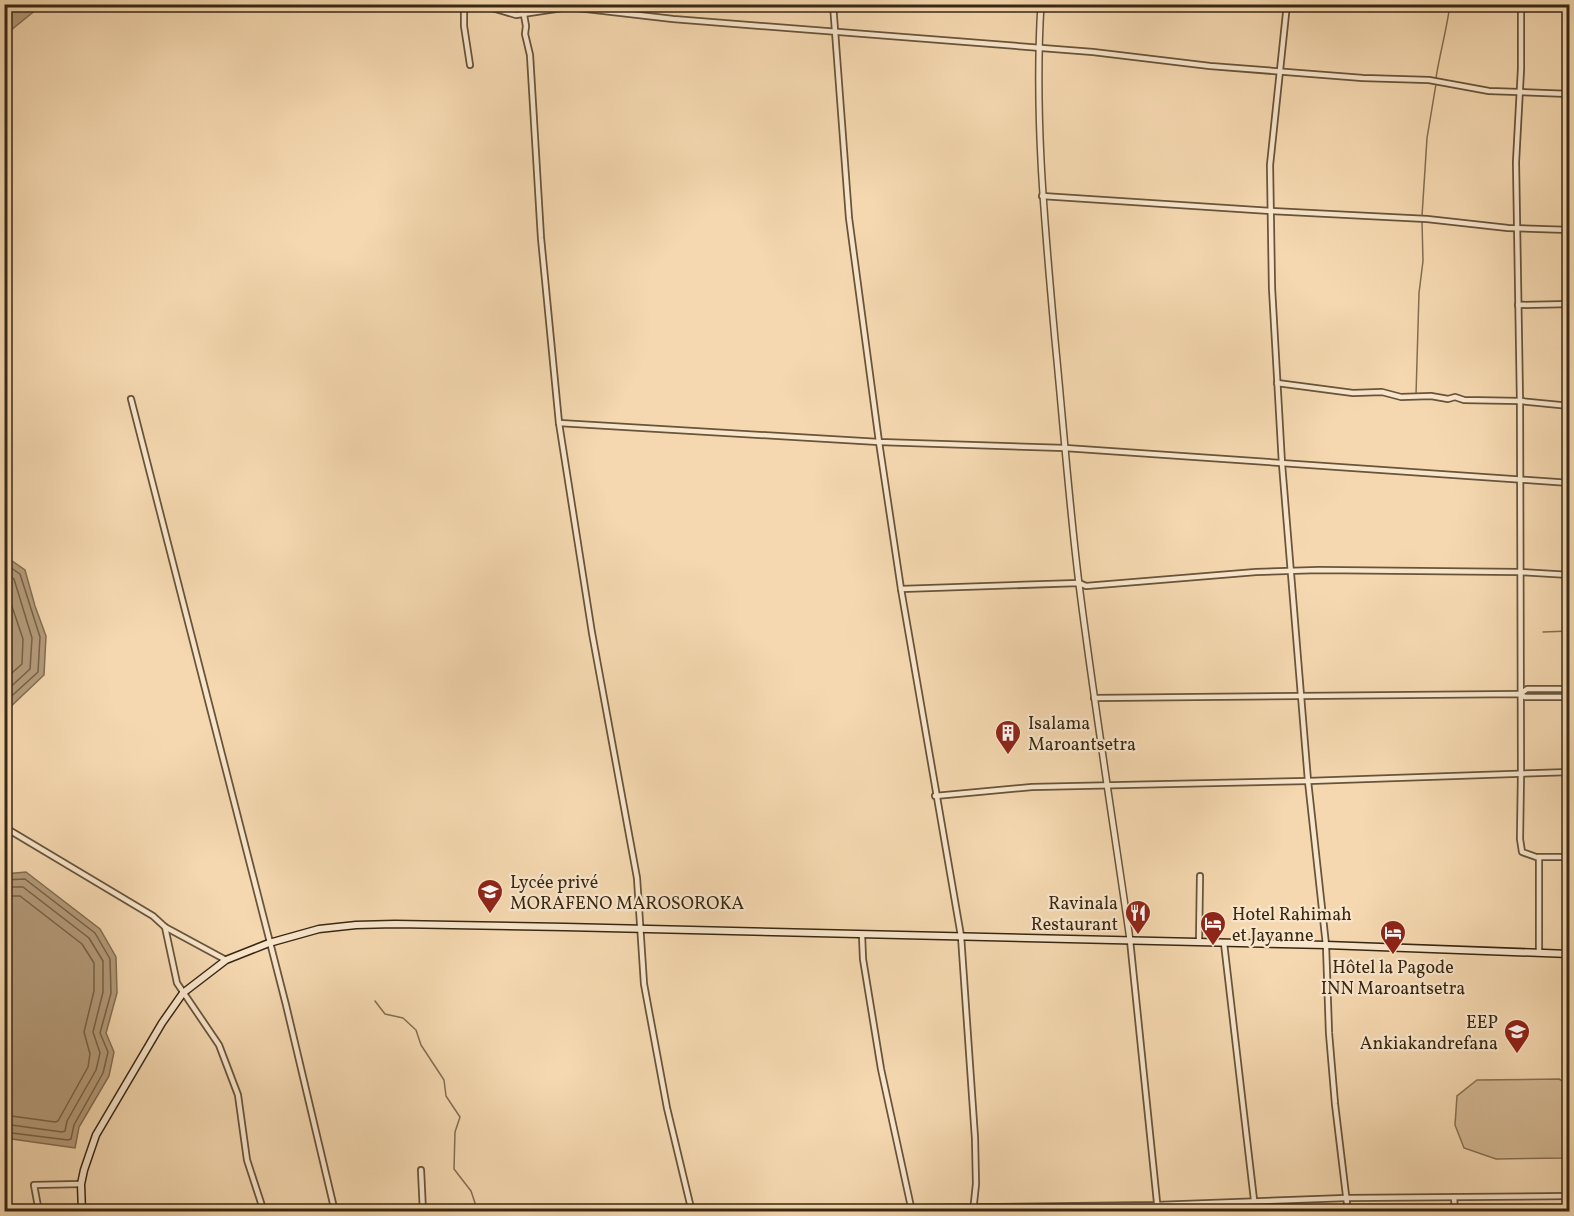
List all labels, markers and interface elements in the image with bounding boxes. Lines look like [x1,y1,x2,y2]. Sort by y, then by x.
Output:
place label: Isalama Maroantsetra [1028,712,1136,758]
building icon: Isalama Maroantsetra [993,718,1023,756]
place label: Lycée privé MORAFENO MAROSOROKA [510,871,745,917]
school or university icon: Lycée privé MORAFENO MAROSOROKA [475,877,505,915]
place label: Ravinala Restaurant [1031,892,1118,938]
restaurant icon: Ravinala Restaurant [1123,898,1153,936]
place label: Hotel Rahimah et Jayanne [1232,903,1352,949]
hotel icon: Hotel Rahimah et Jayanne [1198,909,1228,947]
hotel icon: Hôtel la Pagode INN Maroantsetra [1378,918,1408,956]
place label: Hôtel la Pagode INN Maroantsetra [1321,956,1465,1002]
place label: EEP Ankiakandrefana [1360,1011,1498,1057]
school or university icon: EEP Ankiakandrefana [1502,1017,1532,1055]

